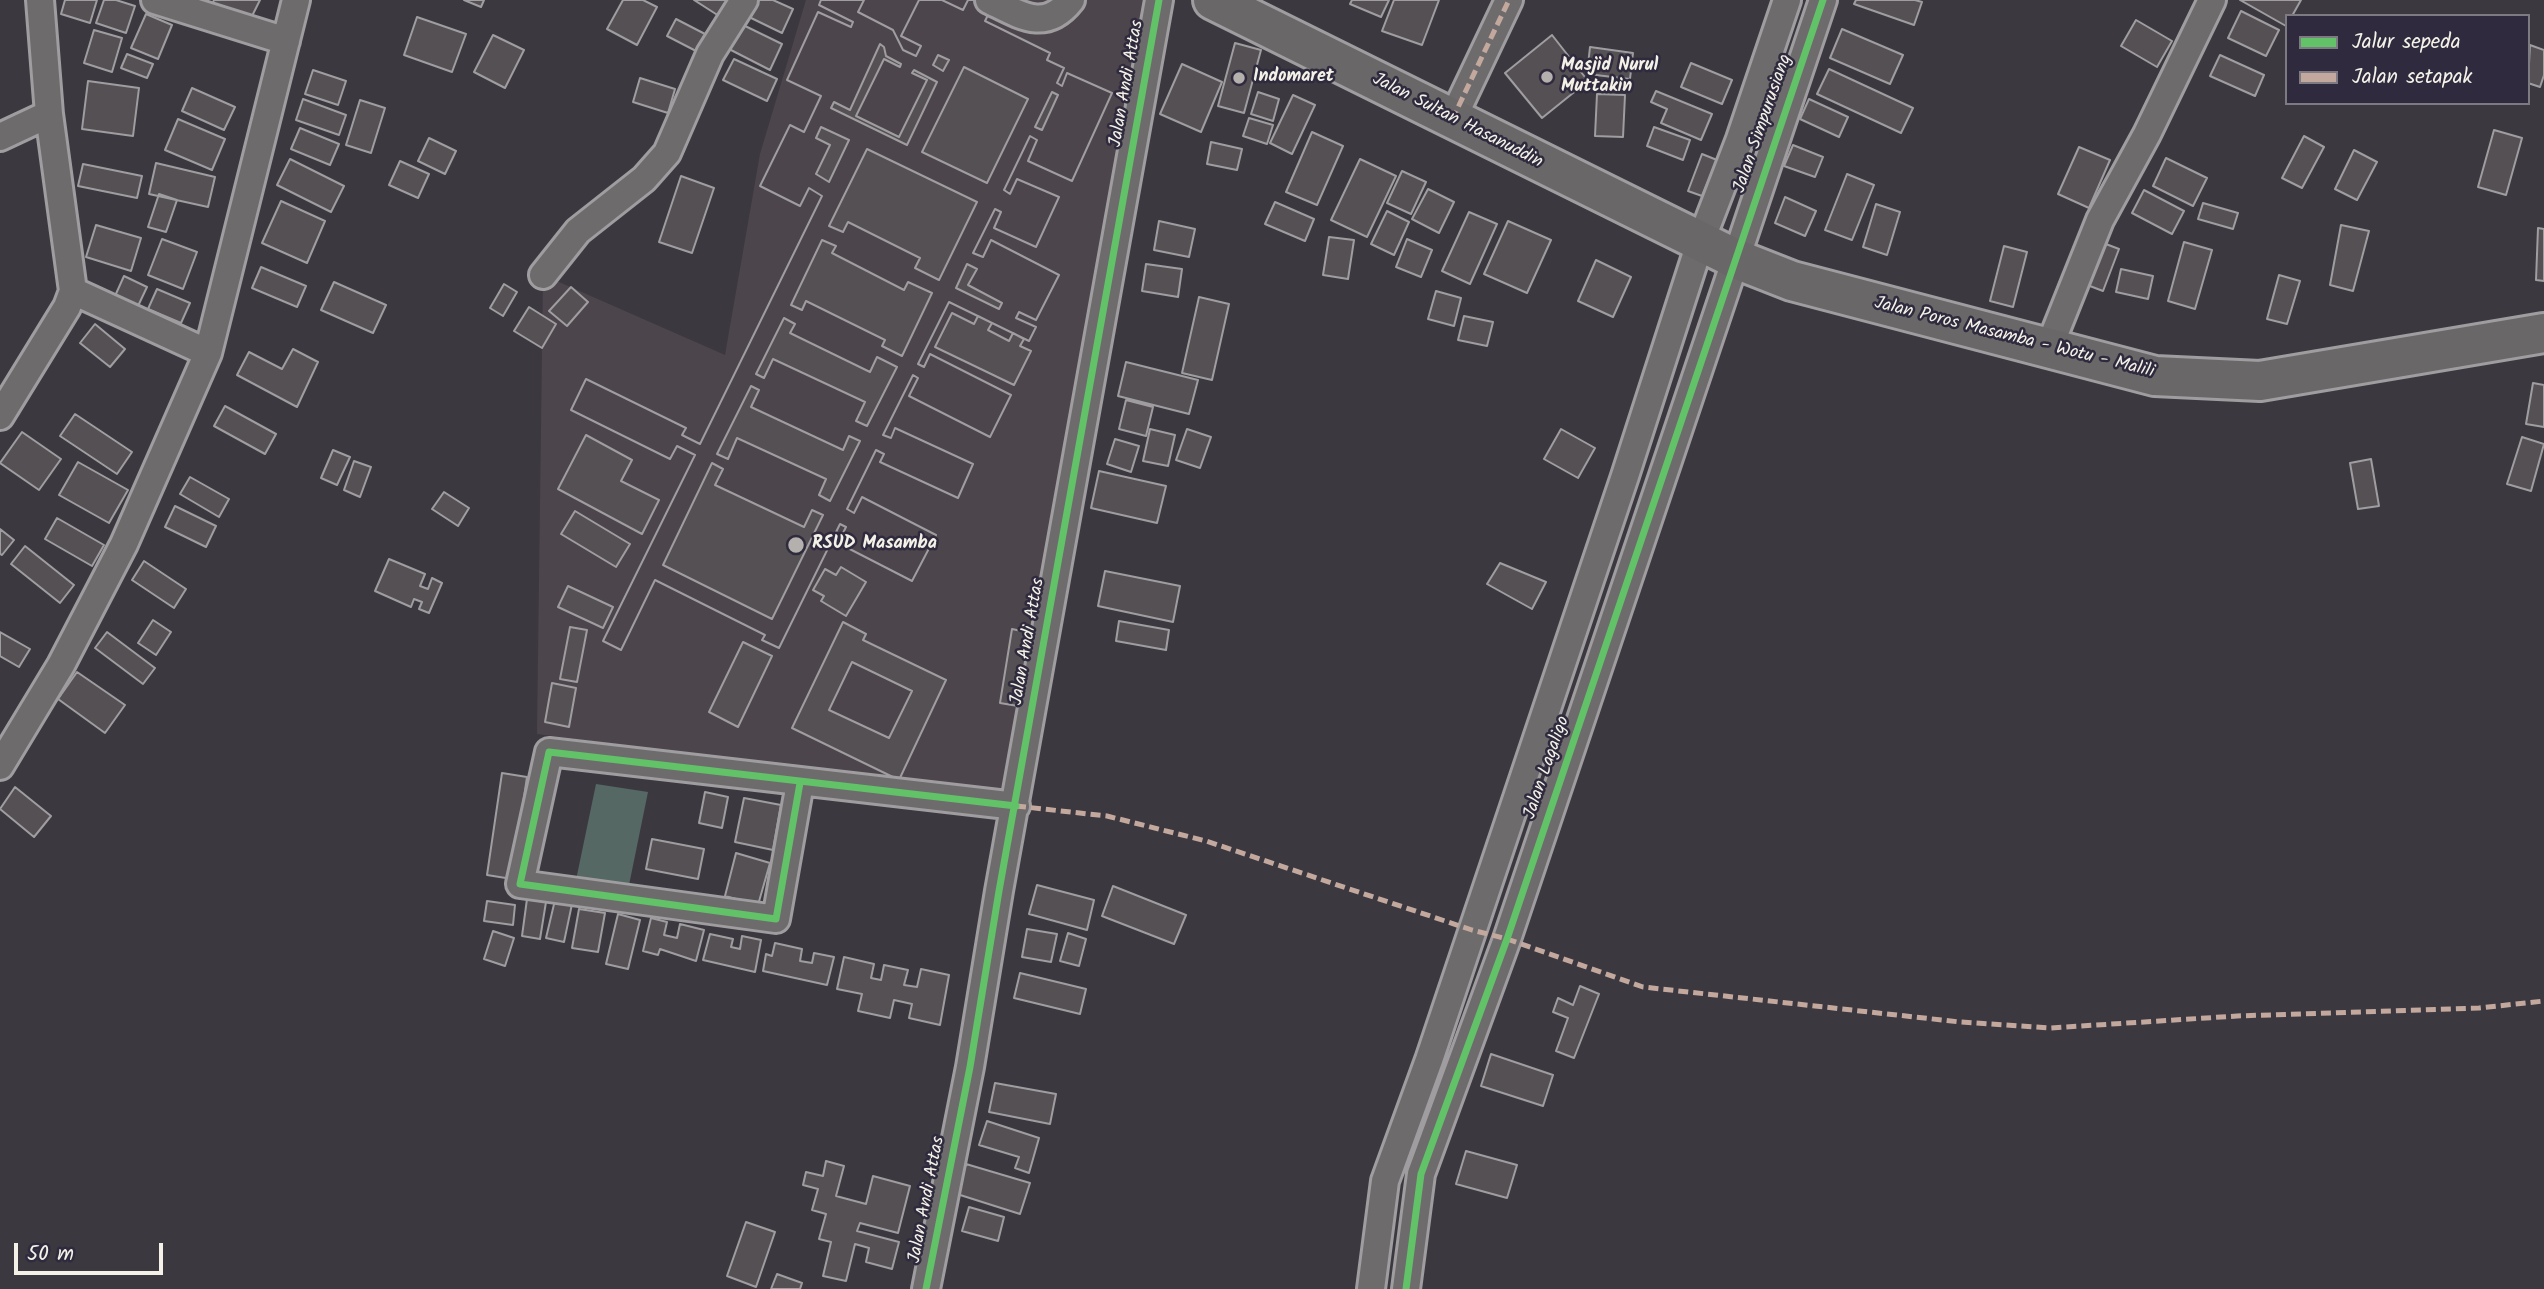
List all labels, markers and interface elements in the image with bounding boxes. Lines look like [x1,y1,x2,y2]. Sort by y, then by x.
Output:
legend [2285,14,2530,105]
street label: Jalan Andi Attas [1106,19,1150,149]
text: Jalur sepeda [2352,26,2461,59]
street label: Jalan Simpurusiang [1730,52,1798,196]
place label: Masjid Nurul Muttakin [1561,56,1658,98]
text: Jalan setapak [2352,61,2472,94]
place label: Indomaret [1253,67,1334,89]
marker: Masjid Nurul Muttakin [1539,69,1555,85]
marker: Indomaret [1231,70,1247,86]
street label: Jalan Sultan Hasanuddin [1368,70,1546,174]
street label: Jalan Poros Masamba - Wotu - Malili [1872,294,2156,384]
place label: RSUD Masamba [812,534,937,556]
marker: RSUD Masamba [786,535,806,555]
street label: Jalan Andi Attas [1007,577,1051,707]
street label: Jalan Lagaligo [1520,714,1576,822]
street label: Jalan Andi Attas [905,1135,951,1265]
scale bar [18,1230,166,1274]
text: 50 m [27,1238,74,1271]

